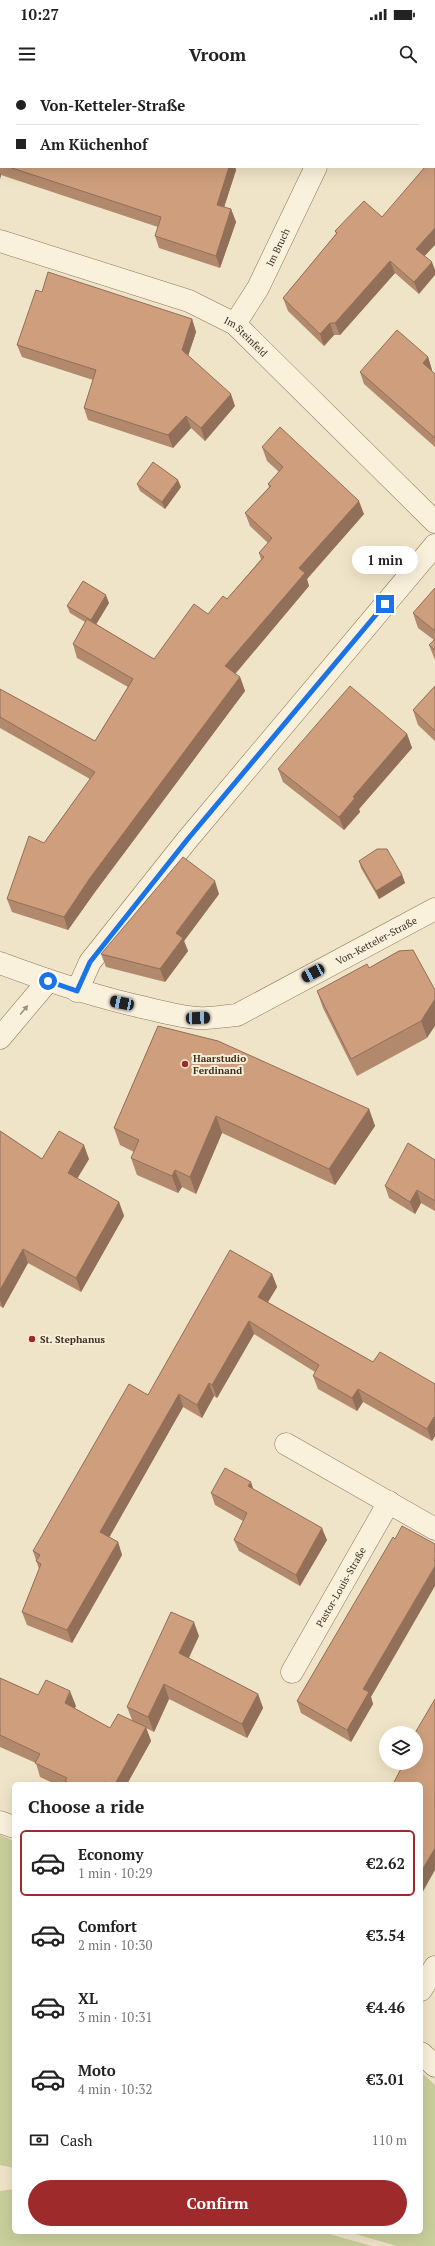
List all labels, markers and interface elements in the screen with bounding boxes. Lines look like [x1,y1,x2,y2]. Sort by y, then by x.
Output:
text: 10:27 [20,4,59,24]
text: Vroom [189,42,246,66]
icon: menu [16,43,38,65]
icon: search [397,43,419,65]
text: Von-Ketteler-Straße [40,95,185,115]
text: Am Küchenhof [40,134,148,154]
street label: Im Bruch [263,226,293,269]
street label: Im Steinfeld [222,314,270,360]
callout: 1 min [352,546,418,574]
text: 1 min [367,551,403,569]
route end [376,595,394,613]
street label: Von-Ketteler-Straße [334,914,419,968]
car [300,962,326,984]
route start [39,972,57,990]
car [109,995,135,1011]
one-way arrow [20,1005,29,1015]
car [186,1012,210,1024]
place label: Haarstudio Ferdinand [193,1052,246,1077]
marker: Haarstudio Ferdinand [180,1059,190,1069]
place label: St. Stephanus [40,1333,106,1346]
marker: St. Stephanus [27,1334,37,1344]
street label: Pastor-Louis-Straße [313,1545,369,1629]
map controls [379,1726,423,1770]
button: layers [379,1726,423,1770]
text: Choose a ride [28,1794,144,1818]
text: Economy [78,1844,143,1864]
icon: car [30,1845,66,1881]
text: €2.62 [367,1853,405,1873]
text: 1 min · 10:29 [78,1864,152,1882]
text: Comfort [78,1916,137,1936]
icon: car [30,1917,66,1953]
text: €3.54 [367,1925,405,1945]
text: 2 min · 10:30 [78,1936,152,1954]
text: XL [78,1988,98,2008]
icon: car [30,1989,66,2025]
text: €4.46 [367,1997,405,2017]
text: 3 min · 10:31 [78,2008,152,2026]
text: Moto [78,2060,116,2080]
icon: car [30,2061,66,2097]
text: €3.01 [367,2069,405,2089]
text: 4 min · 10:32 [78,2080,152,2098]
icon: cash [28,2129,50,2151]
text: Cash [60,2130,93,2150]
text: 110 m [372,2131,407,2149]
button: Confirm [28,2180,407,2226]

